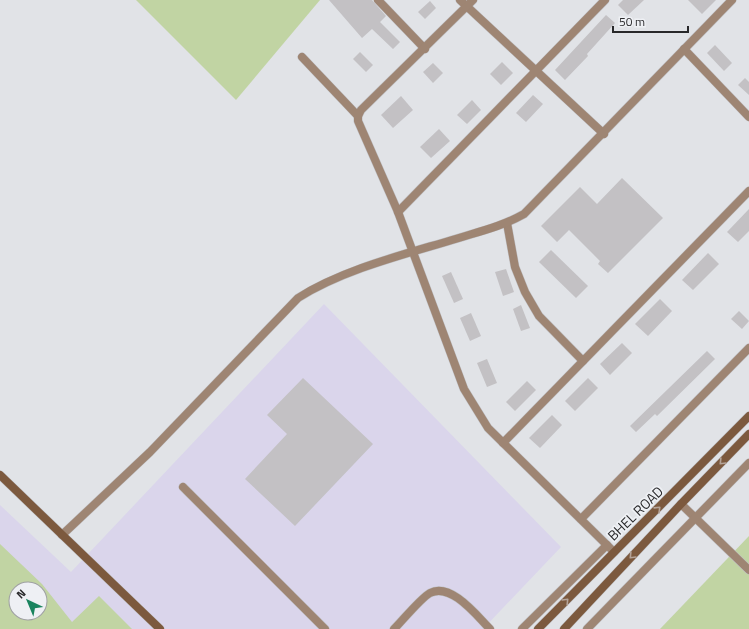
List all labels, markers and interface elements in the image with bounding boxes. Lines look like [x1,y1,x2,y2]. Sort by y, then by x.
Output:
scale bar [613,8,688,34]
text: 50 m [619,12,645,31]
one-way arrow [719,457,727,465]
street label: BHEL ROAD [602,481,668,545]
one-way arrow [653,506,661,514]
one-way arrow [629,551,637,559]
north arrow [8,581,48,621]
text: N [13,585,29,602]
one-way arrow [561,598,568,606]

